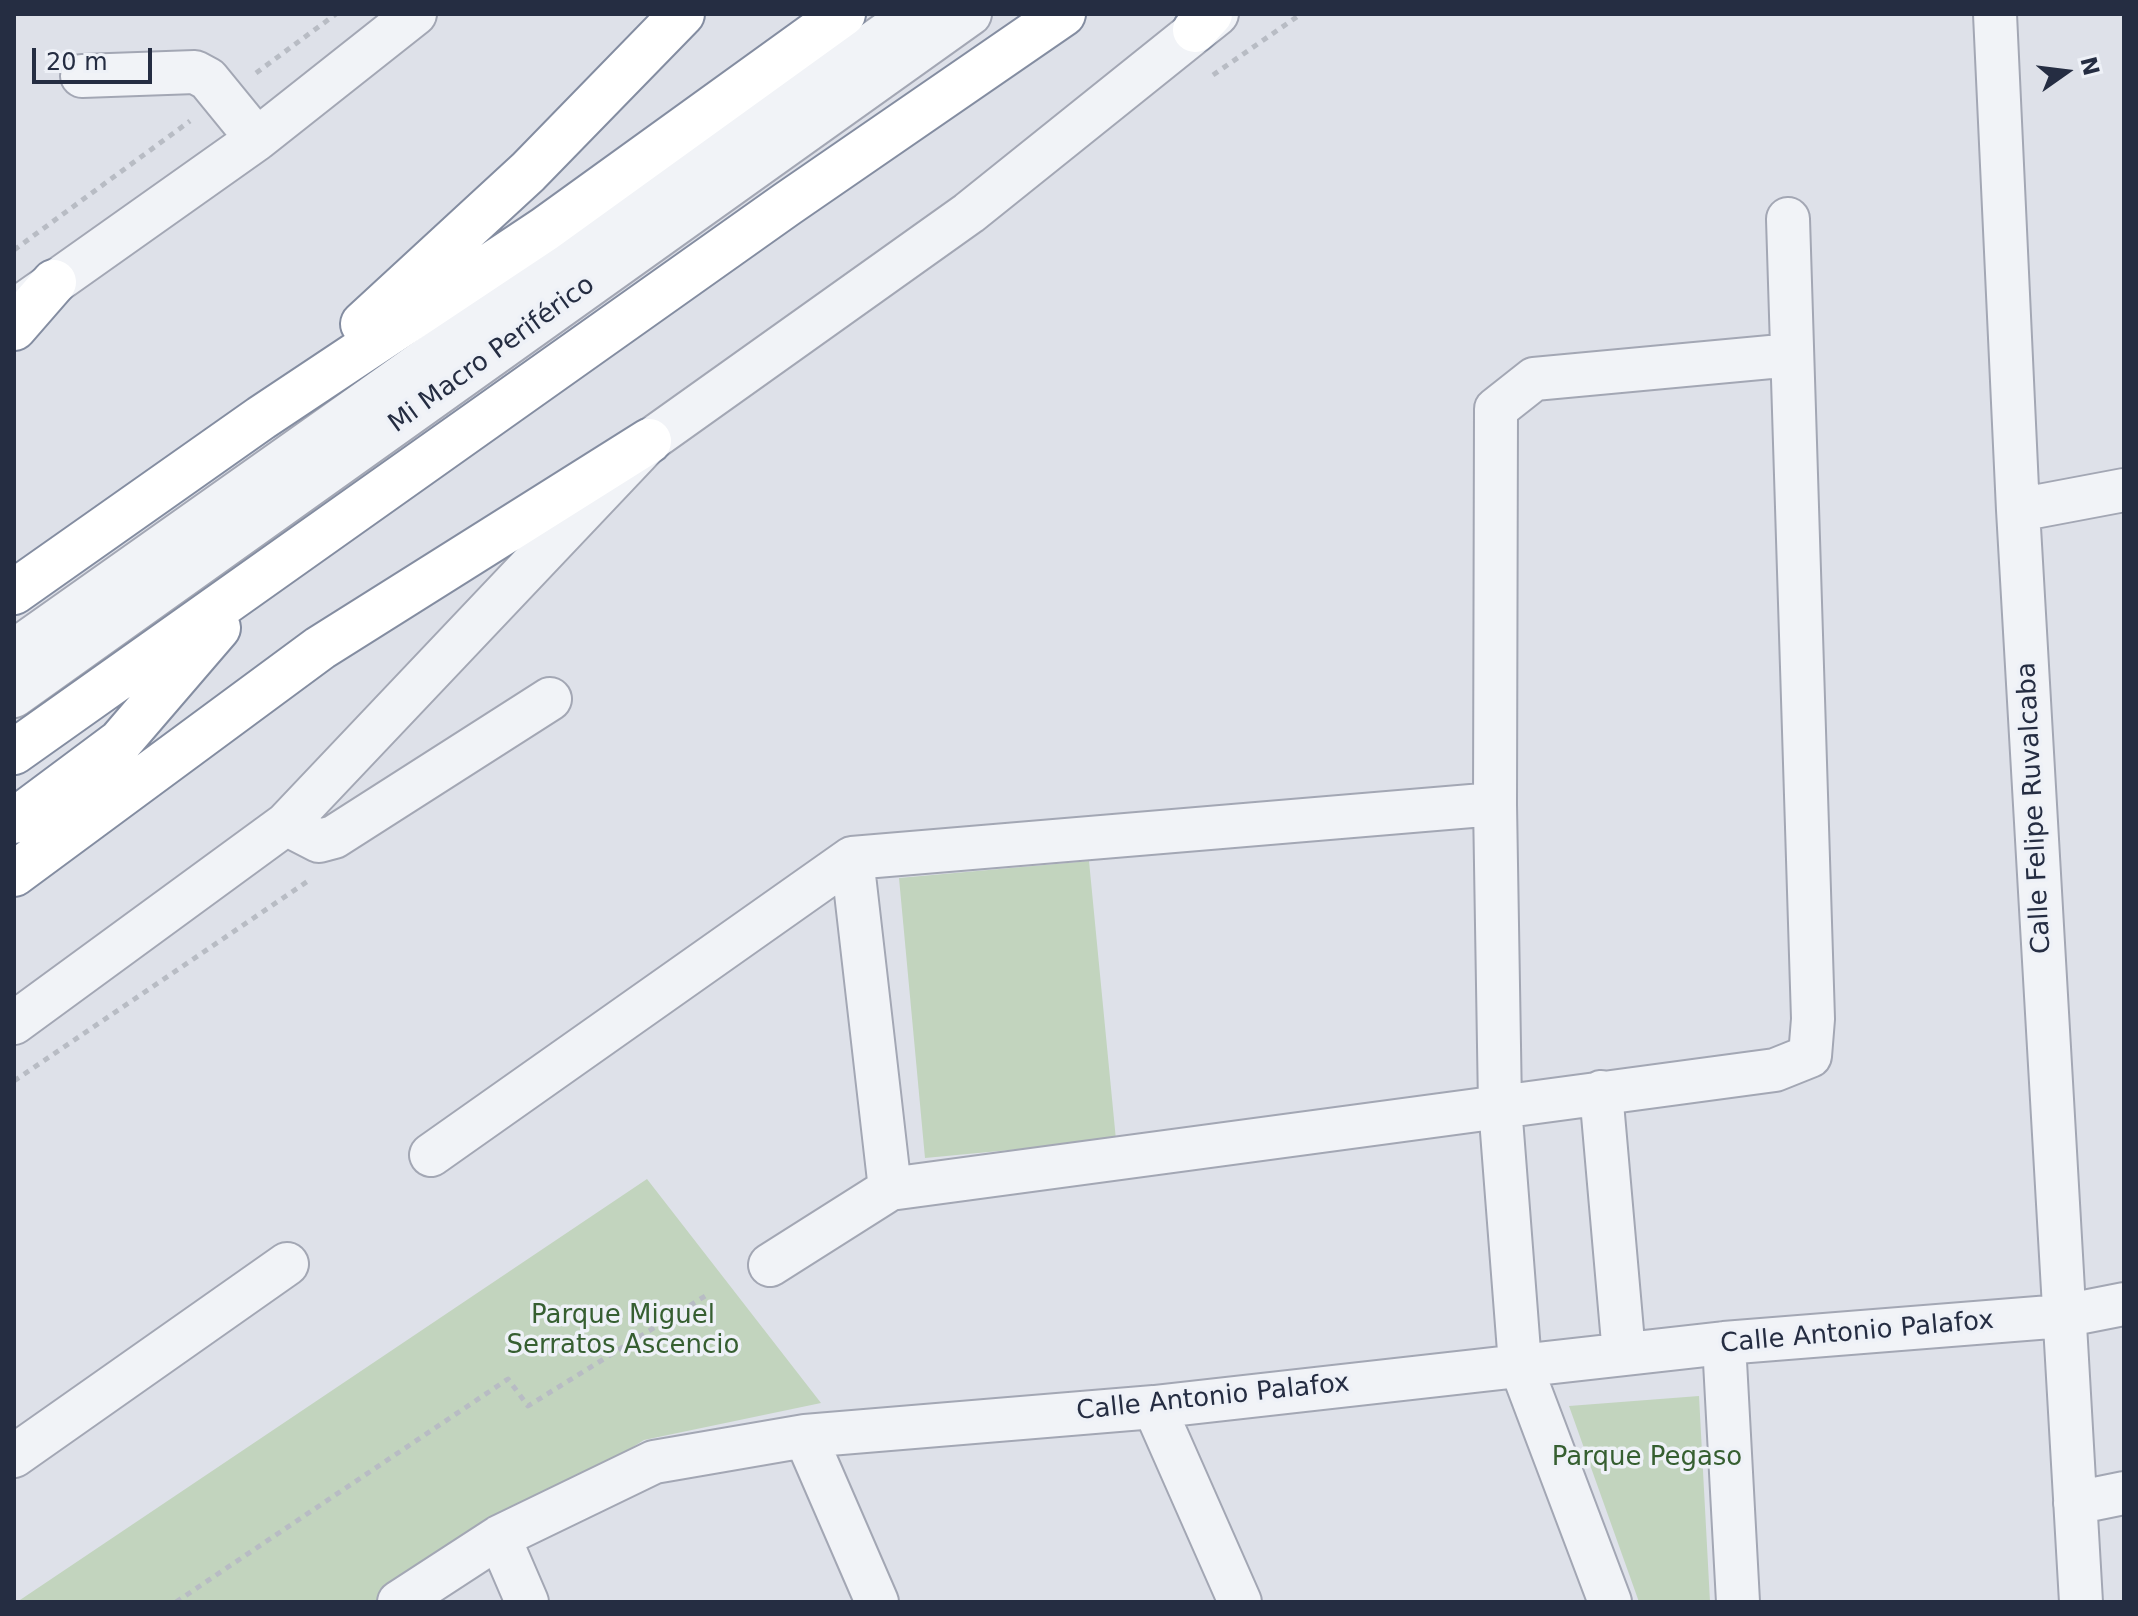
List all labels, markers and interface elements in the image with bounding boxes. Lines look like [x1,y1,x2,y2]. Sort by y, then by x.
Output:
scale bar [36,32,156,82]
north arrow [2026,32,2106,112]
text: 20 m [46,48,108,76]
text: N [2075,54,2104,78]
street label: Mi Macro Periférico [383,270,601,440]
street label: Calle Felipe Ruvalcaba [2012,661,2058,955]
park label: Parque Miguel Serratos Ascencio [507,1300,739,1362]
street label: Calle Antonio Palafox [1719,1306,1995,1360]
street label: Calle Antonio Palafox [1075,1368,1351,1428]
park label: Parque Pegaso [1552,1442,1742,1474]

